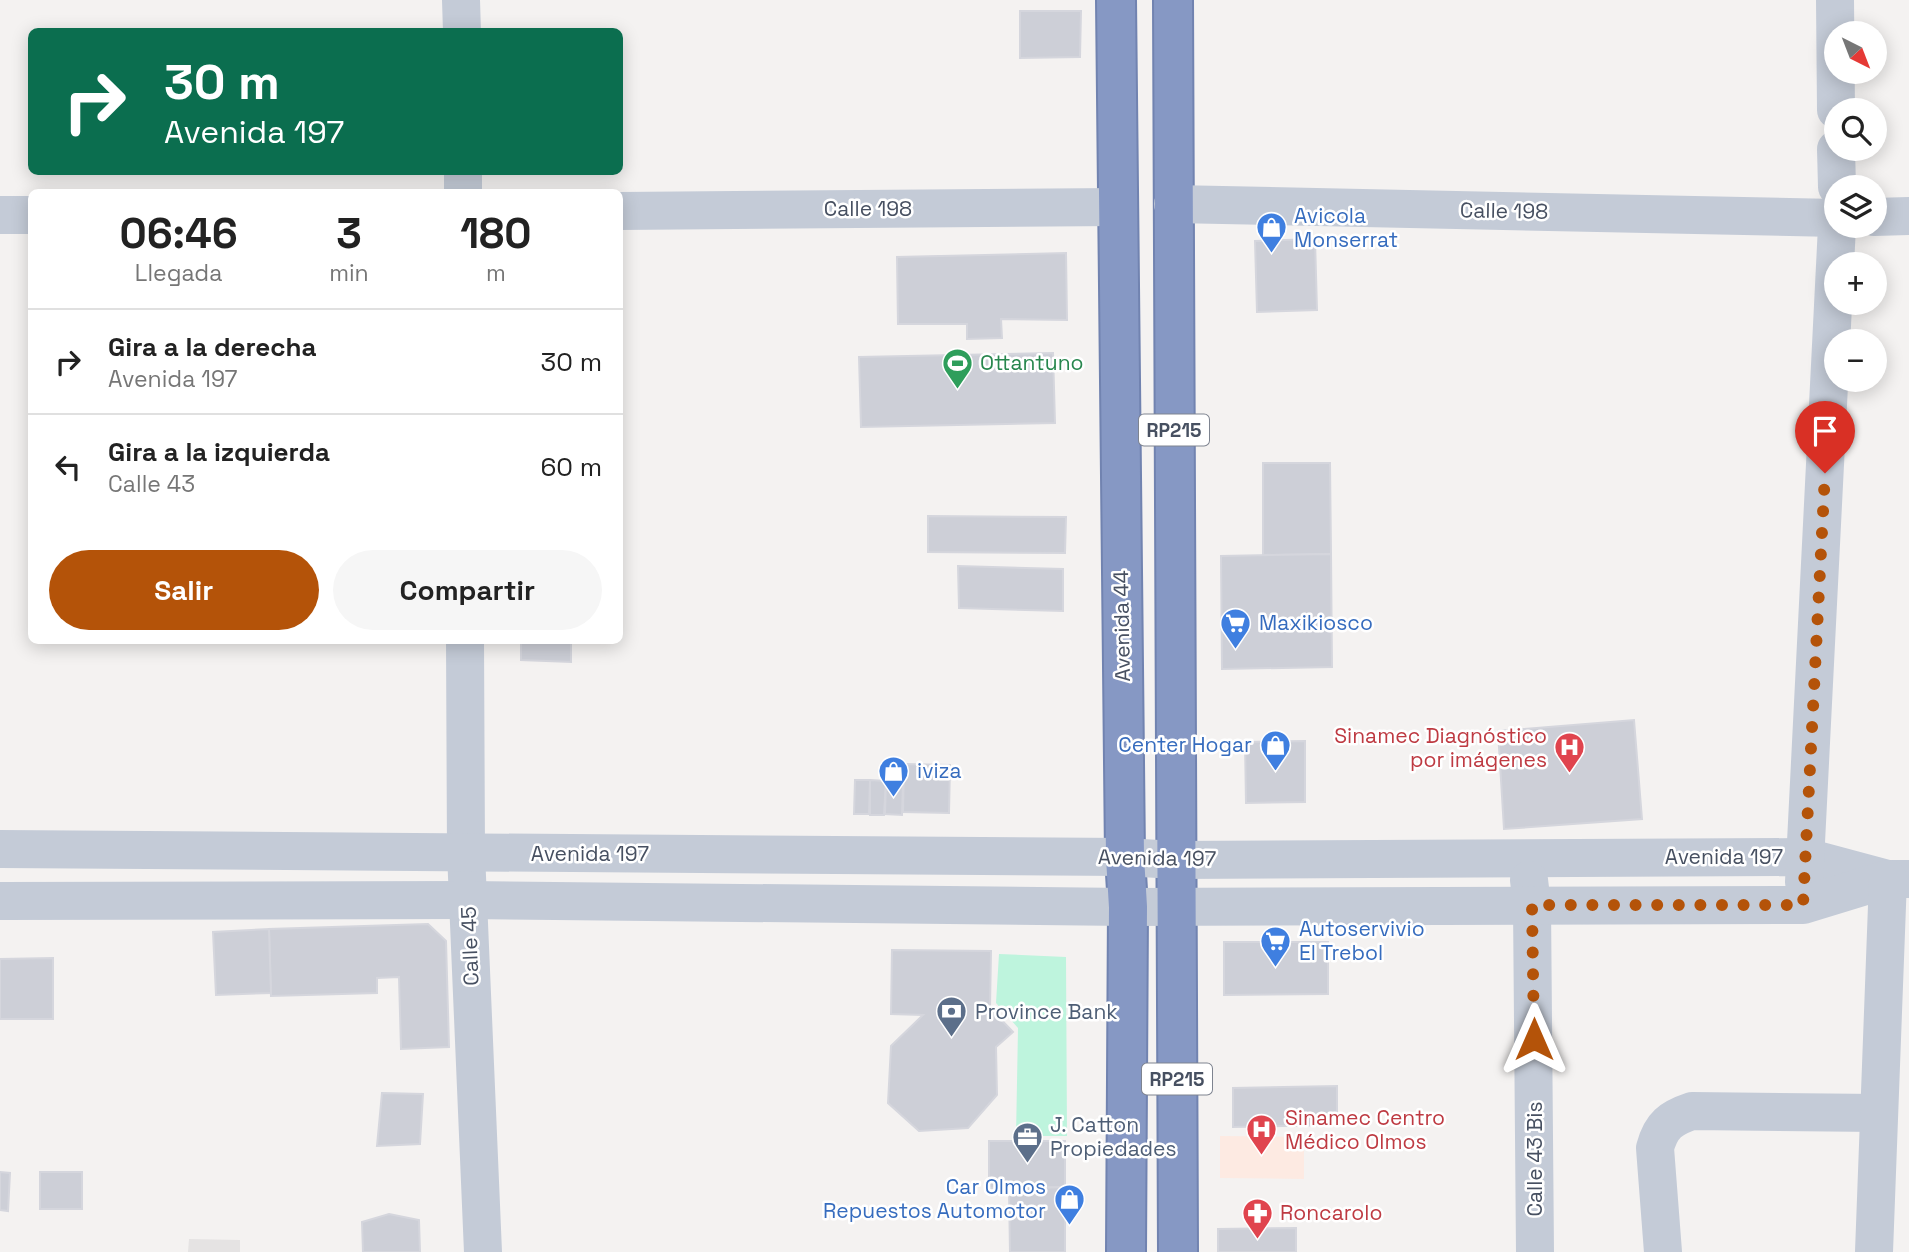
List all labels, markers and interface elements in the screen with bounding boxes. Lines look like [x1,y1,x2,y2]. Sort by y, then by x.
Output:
north arrow [1824,21,1886,84]
map controls [1824,21,1887,392]
text: 30 m [164,51,280,113]
icon: right [49,56,140,147]
button: search [1824,98,1887,161]
text: Avenida 197 [164,112,344,152]
button: layers [1824,175,1887,238]
street label: Calle 198 [824,195,912,222]
street label: Calle 198 [1460,196,1548,225]
place label: Avicola Monserrat [1294,202,1398,253]
text: 06:46 [119,207,238,260]
text: 3 [336,207,362,260]
text: 180 [460,207,532,260]
shop icon: Avicola Monserrat [1254,211,1288,255]
button: + [1824,252,1887,315]
text: Llegada [135,258,222,288]
text: min [329,258,369,288]
text: m [486,258,506,288]
button: − [1824,329,1887,392]
text: Gira a la derecha [108,330,317,364]
icon: right [49,343,87,381]
text: 30 m [541,345,602,379]
sports icon: Ottantuno [940,346,974,390]
place label: Ottantuno [980,349,1084,376]
text: Avenida 197 [108,364,238,394]
pin [1795,401,1855,473]
icon: arrive [1806,412,1844,450]
road number: RP215 [1139,414,1209,446]
text: Gira a la izquierda [108,435,330,469]
icon: left [49,448,87,486]
text: 60 m [540,450,602,484]
text: Calle 43 [108,469,195,499]
button: Salir [49,550,319,630]
button: Compartir [333,550,602,630]
street label: Avenida 44 [1107,570,1136,682]
supermarket icon: Maxikiosco [1219,606,1253,650]
place label: Maxikiosco [1259,609,1373,636]
place label: Sinamec Diagnóstico por imágenes [1334,722,1547,773]
shop icon: Center Hogar [1258,728,1292,772]
place label: Center Hogar [1118,731,1252,758]
hospital icon: Sinamec Diagnóstico por imágenes [1553,731,1587,775]
shop icon: iviza [877,754,911,798]
place label: iviza [917,757,962,784]
street label: Avenida 197 [531,840,649,867]
street label: Avenida 197 [1098,843,1217,872]
street label: Avenida 197 [1665,843,1783,870]
street label: Calle 45 [455,906,484,986]
place label: Autoservivio El Trebol [1299,915,1425,966]
supermarket icon: Autoservivio El Trebol [1259,924,1293,968]
bank icon: Province Bank [935,995,969,1039]
place label: Province Bank [975,998,1118,1025]
position arrow [1497,1002,1571,1076]
road number: RP215 [1142,1064,1212,1094]
street label: Calle 43 Bis [1521,1102,1548,1216]
place label: Sinamec Centro Médico Olmos [1285,1104,1445,1155]
place label: J. Catton Propiedades [1050,1111,1177,1162]
hospital icon: Sinamec Centro Médico Olmos [1245,1113,1279,1157]
office icon: J. Catton Propiedades [1010,1120,1044,1164]
place label: Car Olmos Repuestos Automotor [823,1173,1046,1224]
shop icon: Car Olmos Repuestos Automotor [1052,1182,1086,1226]
pharmacy icon: Roncarolo [1240,1196,1274,1240]
place label: Roncarolo [1280,1199,1382,1226]

